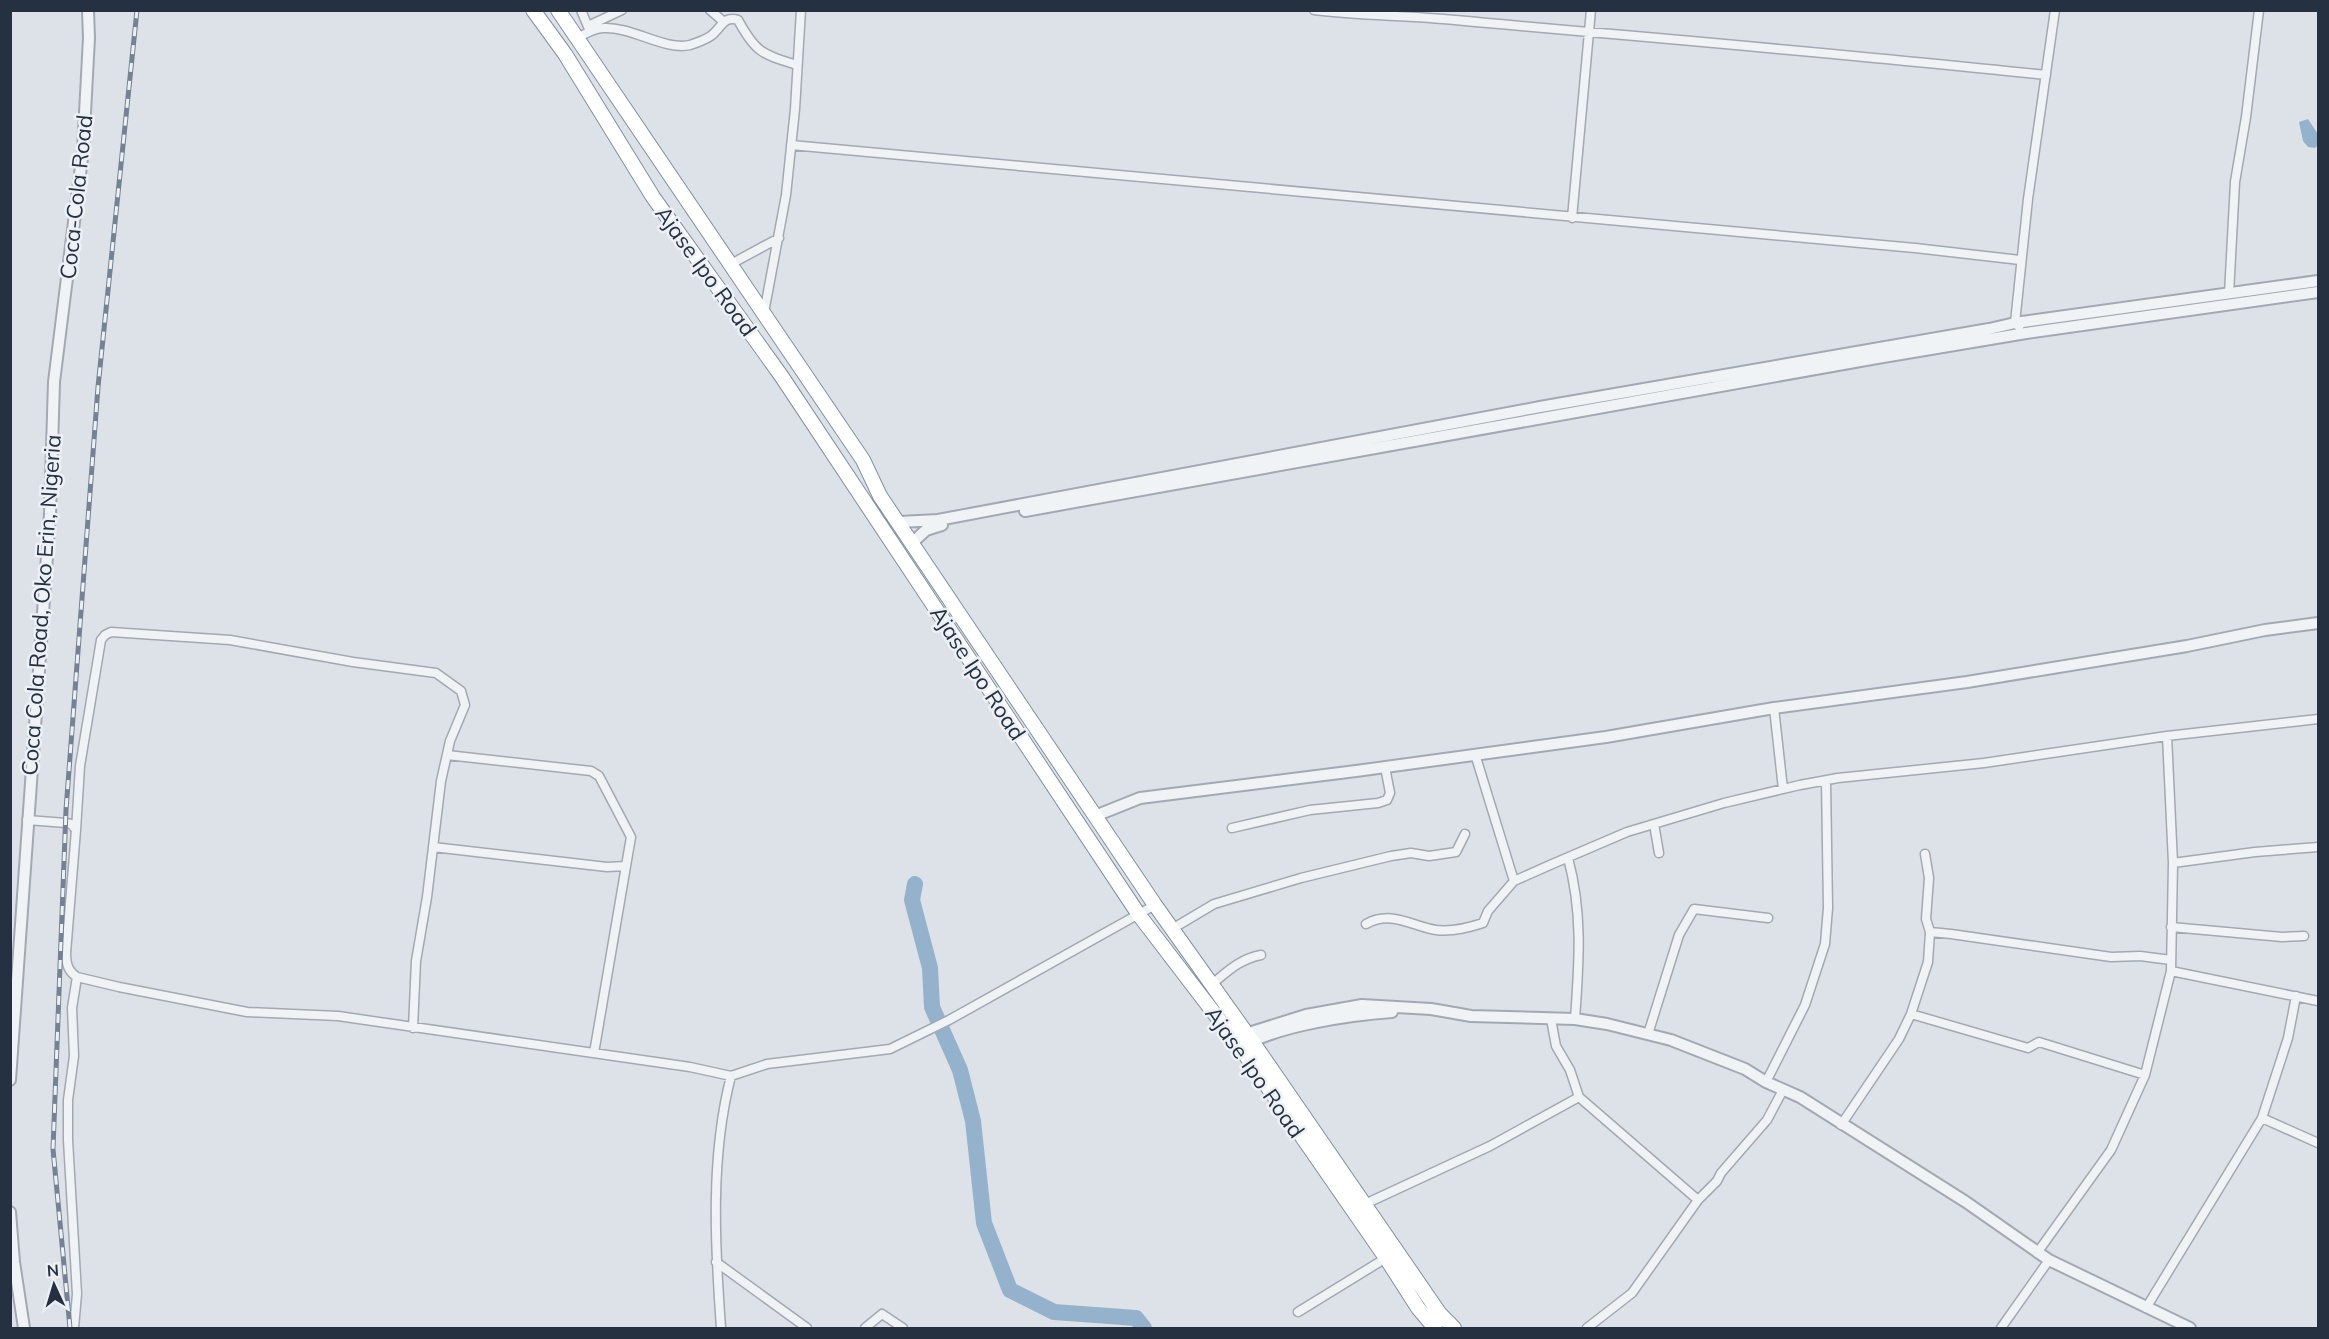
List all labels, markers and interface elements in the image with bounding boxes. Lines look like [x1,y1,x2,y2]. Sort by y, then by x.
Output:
street label: Coca-Cola Road [53,113,99,281]
street label: Ajase Ipo Road [649,200,763,342]
street label: Coca Cola Road, Oko Erin, Nigeria [15,434,67,776]
street label: Ajase Ipo Road [924,601,1032,745]
street label: Ajase Ipo Road [1199,1001,1311,1143]
north arrow [24,1255,84,1315]
text: N [46,1260,60,1280]

